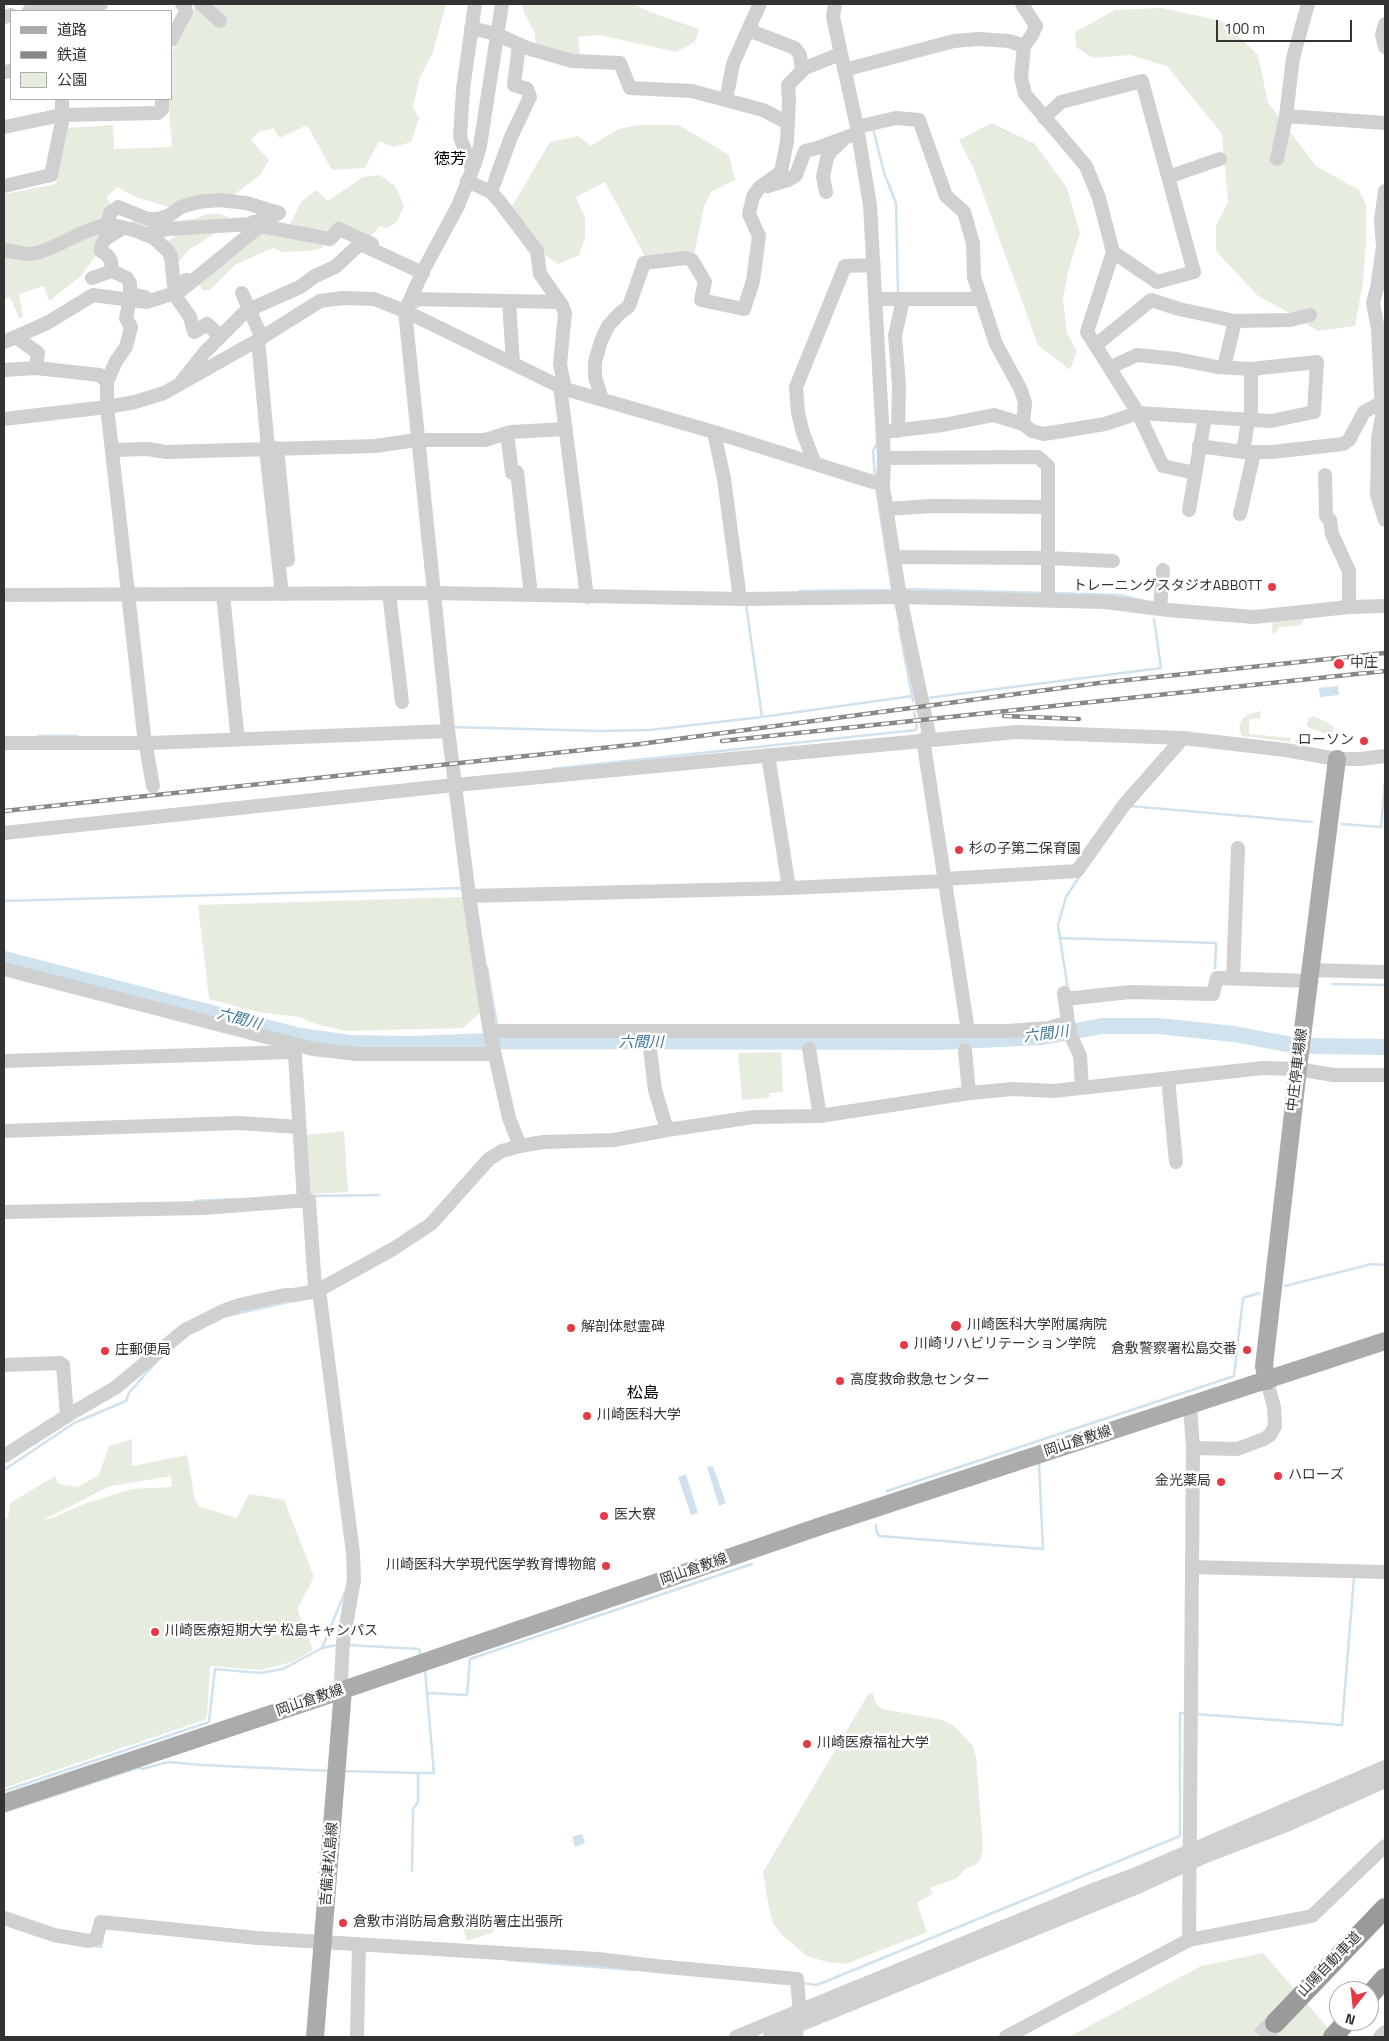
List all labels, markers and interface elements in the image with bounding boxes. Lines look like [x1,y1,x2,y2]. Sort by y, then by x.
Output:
legend [10,10,172,100]
scale bar [1219,10,1355,42]
text: 100 m [1224,17,1265,40]
text: 道路 [57,18,87,41]
text: 鉄道 [57,43,87,66]
text: 公園 [57,68,87,91]
district label: 徳芳 [434,150,466,170]
place label: トレーニングスタジオABBOTT [1073,579,1262,595]
marker: トレーニングスタジオABBOTT [1266,581,1278,593]
place label: 中庄 [1350,656,1378,672]
marker: 中庄 [1332,657,1346,671]
place label: ローソン [1298,733,1354,749]
marker: ローソン [1358,735,1370,747]
place label: 杉の子第二保育園 [969,842,1081,858]
marker: 杉の子第二保育園 [953,844,965,856]
water label: 六間川 [215,1005,263,1035]
water label: 六間川 [1023,1023,1069,1047]
street label: 中庄停車場線 [1285,1027,1311,1113]
water label: 六間川 [619,1034,663,1052]
place label: 川崎医科大学附属病院 [967,1318,1107,1334]
marker: 川崎医科大学附属病院 [949,1319,963,1333]
place label: 解剖体慰霊碑 [581,1320,665,1336]
marker: 解剖体慰霊碑 [565,1322,577,1334]
place label: 川崎リハビリテーション学院 [914,1337,1096,1353]
marker: 川崎リハビリテーション学院 [898,1339,910,1351]
place label: 倉敷警察署松島交番 [1111,1342,1237,1358]
place label: 庄郵便局 [115,1343,171,1359]
marker: 倉敷警察署松島交番 [1241,1344,1253,1356]
marker: 庄郵便局 [99,1345,111,1357]
place label: 高度救命救急センター [850,1373,990,1389]
marker: 高度救命救急センター [834,1375,846,1387]
district label: 松島 [627,1384,659,1404]
place label: 川崎医科大学 [597,1408,681,1424]
marker: 川崎医科大学 [581,1410,593,1422]
street label: 岡山倉敷線 [1042,1423,1114,1461]
place label: ハローズ [1288,1468,1344,1484]
marker: ハローズ [1272,1470,1284,1482]
place label: 金光薬局 [1155,1474,1211,1490]
marker: 金光薬局 [1215,1476,1227,1488]
place label: 医大寮 [614,1508,656,1524]
marker: 医大寮 [598,1510,610,1522]
street label: 岡山倉敷線 [658,1551,730,1589]
place label: 川崎医科大学現代医学教育博物館 [386,1558,596,1574]
marker: 川崎医科大学現代医学教育博物館 [600,1560,612,1572]
place label: 川崎医療短期大学 松島キャンパス [165,1624,378,1640]
marker: 川崎医療短期大学 松島キャンパス [149,1626,161,1638]
street label: 岡山倉敷線 [274,1682,346,1720]
place label: 川崎医療福祉大学 [817,1736,929,1752]
marker: 川崎医療福祉大学 [801,1738,813,1750]
street label: 吉備津松島線 [318,1821,342,1907]
place label: 倉敷市消防局倉敷消防署庄出張所 [353,1915,563,1931]
marker: 倉敷市消防局倉敷消防署庄出張所 [337,1917,349,1929]
street label: 山陽自動車道 [1295,1929,1365,2001]
north arrow [1329,1981,1379,2031]
text: N [1342,2009,1358,2031]

